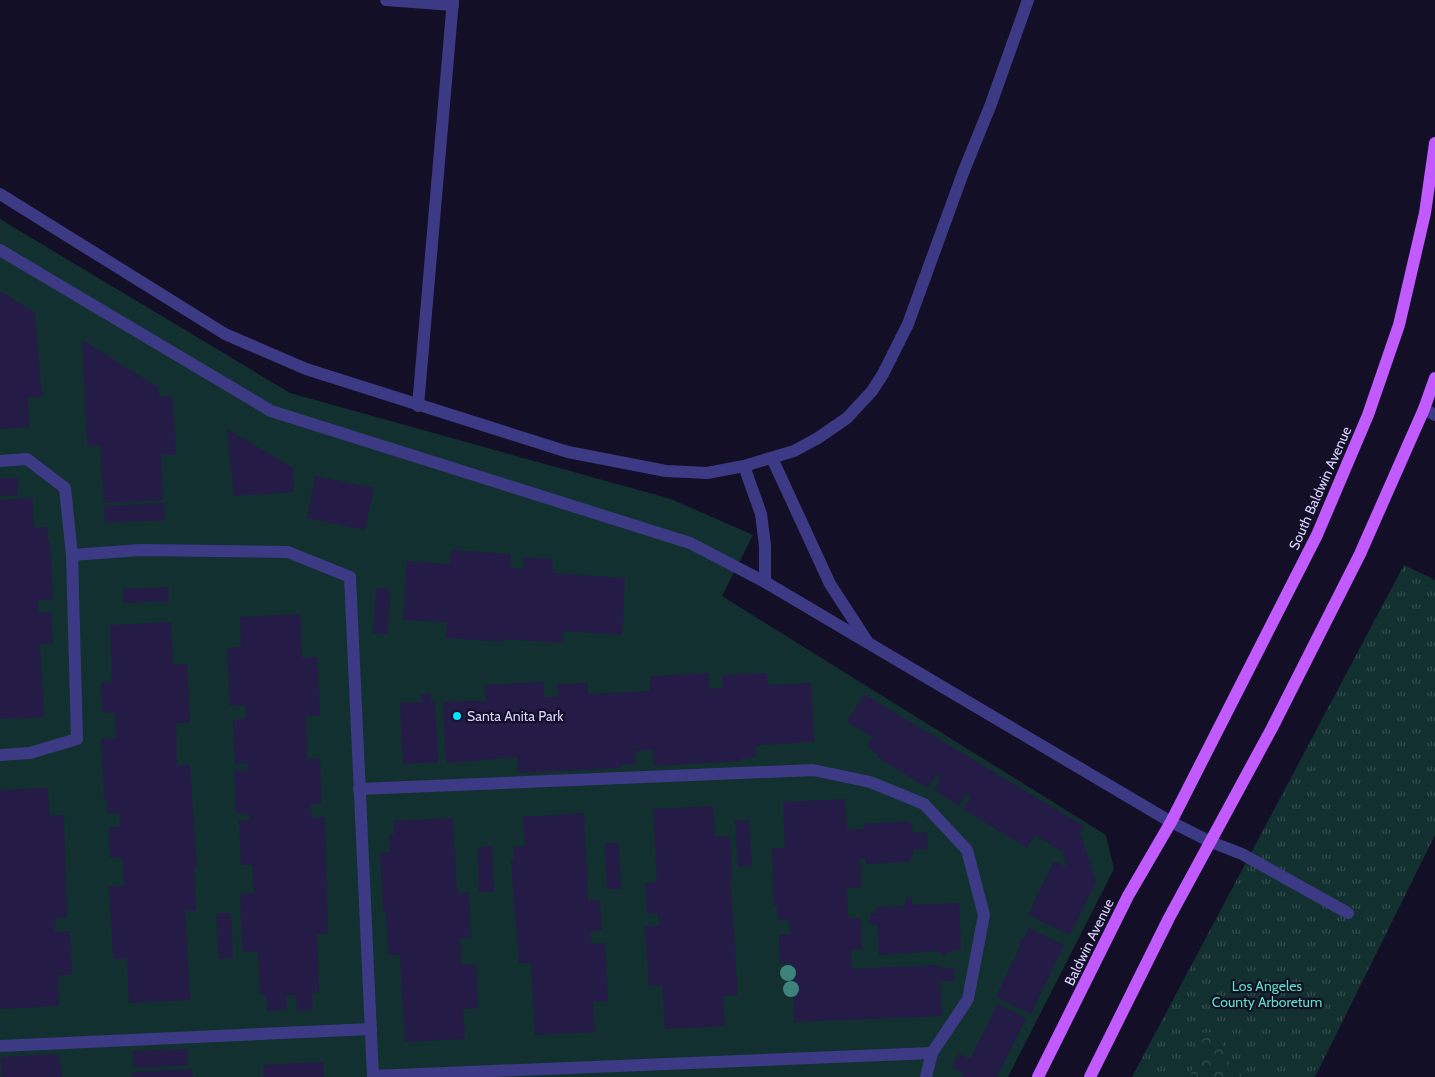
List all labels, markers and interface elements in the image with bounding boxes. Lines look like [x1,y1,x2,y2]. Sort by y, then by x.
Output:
street label: South Baldwin Avenue [1285,423,1355,553]
place label: Santa Anita Park [467,707,564,725]
marker: Santa Anita Park [451,710,463,722]
street label: Baldwin Avenue [1060,896,1118,988]
park label: Los Angeles County Arboretum [1212,977,1322,1011]

